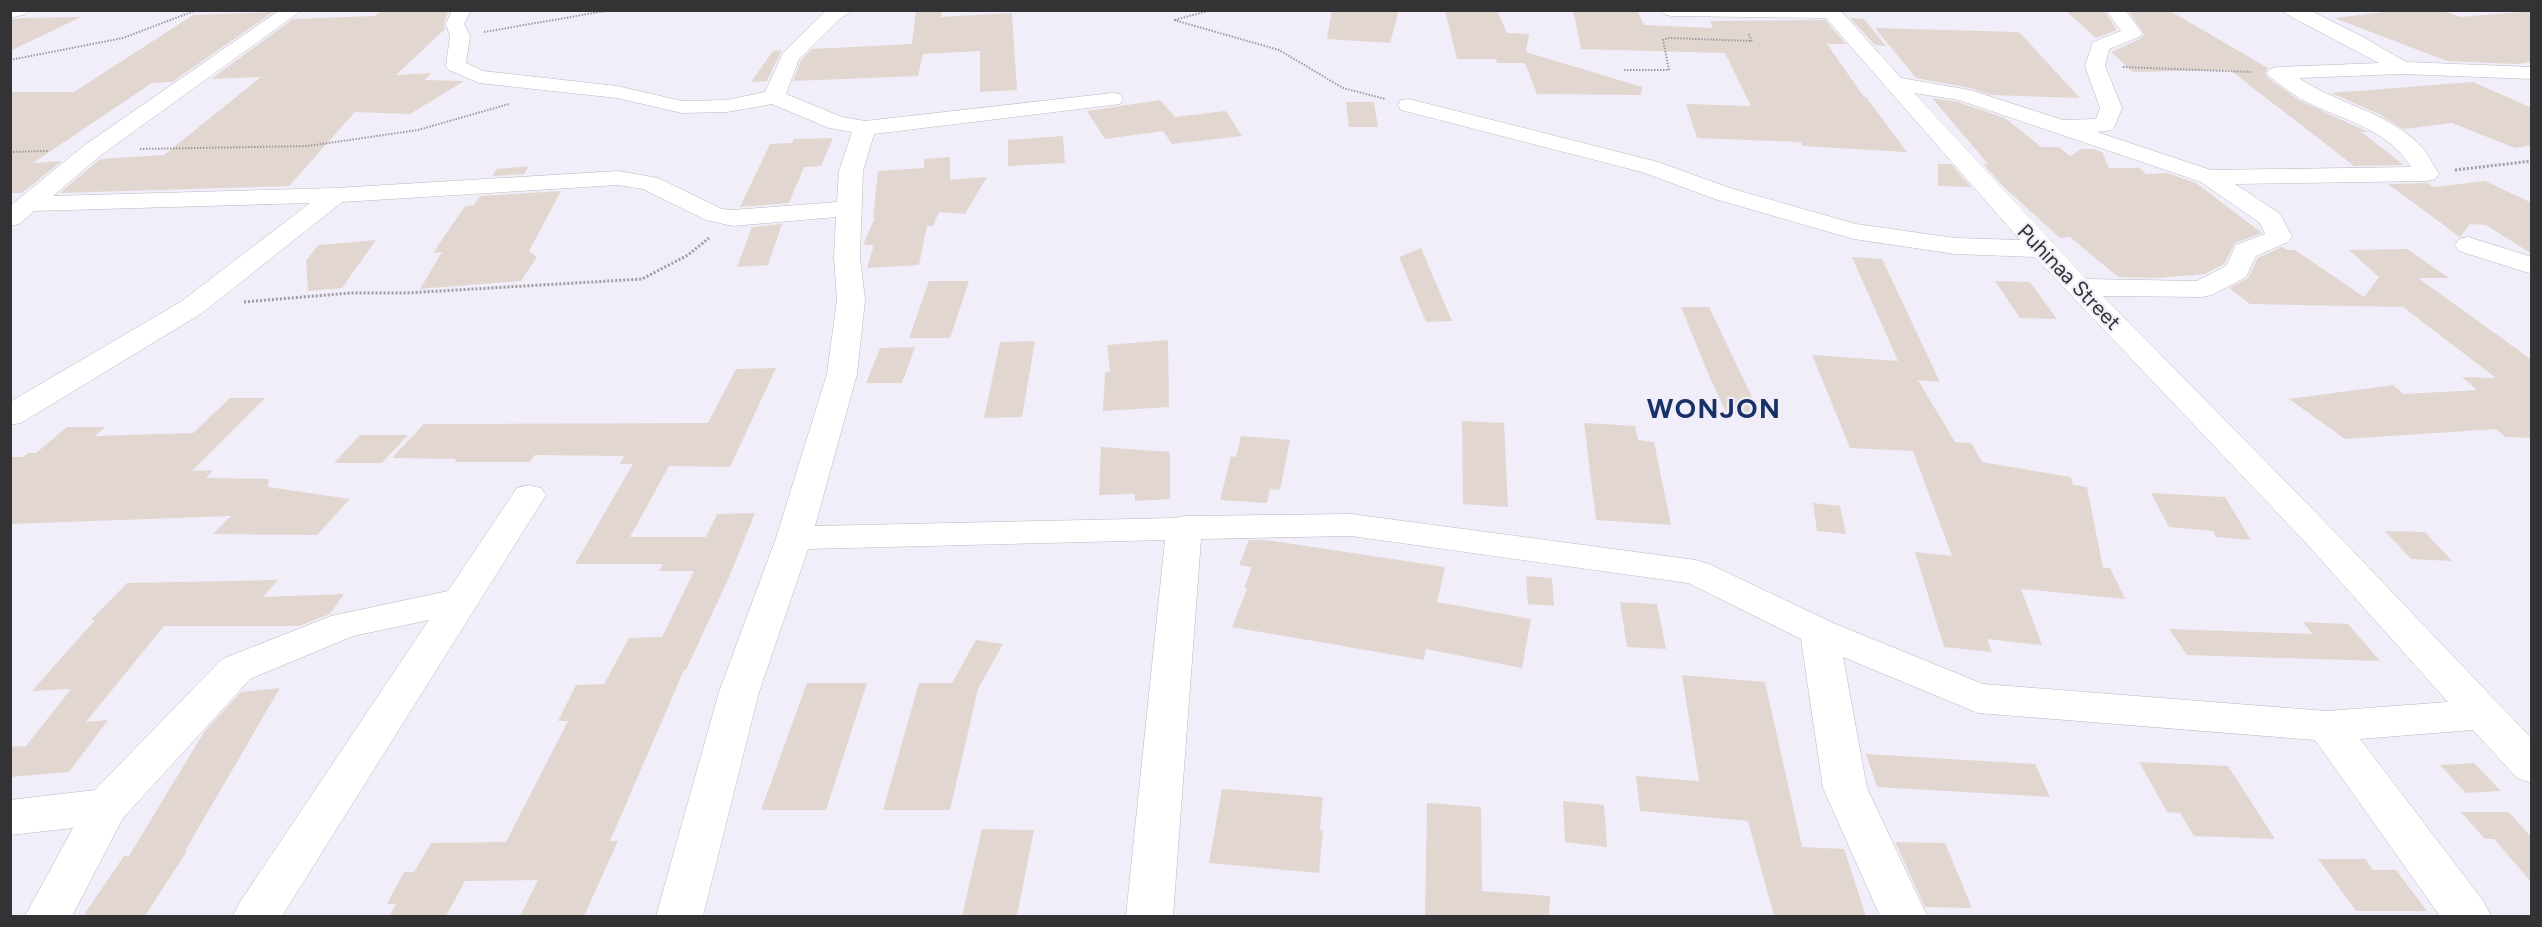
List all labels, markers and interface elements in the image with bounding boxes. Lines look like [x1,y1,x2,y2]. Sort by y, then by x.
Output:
street label: Puhinaa Street [2013,219,2126,335]
district label: WONJON [1647,392,1781,425]

